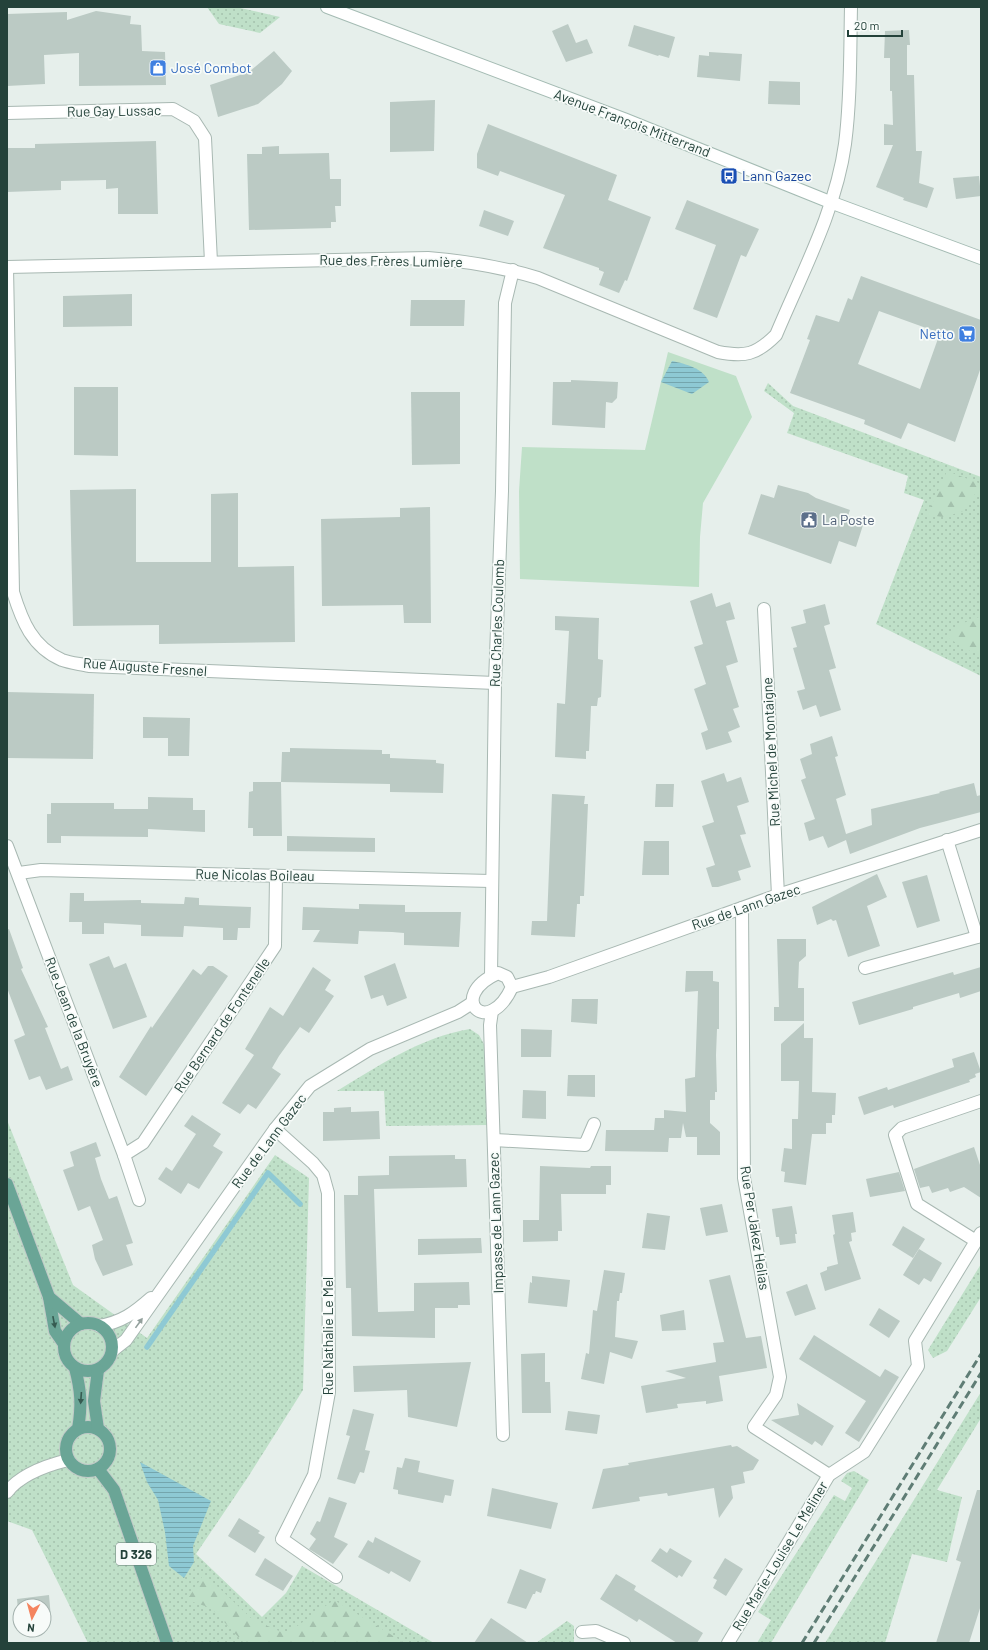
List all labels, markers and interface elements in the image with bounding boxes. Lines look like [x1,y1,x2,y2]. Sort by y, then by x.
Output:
scale bar [848,12,902,38]
text: 20 m [854,18,880,32]
shop icon: José Combot [148,58,168,78]
place label: José Combot [171,59,252,76]
street label: Avenue François Mitterrand [552,85,713,160]
street label: Rue Gay Lussac [67,101,161,120]
bus stop icon: Lann Gazec [719,166,739,186]
place label: Lann Gazec [742,167,812,184]
street label: Rue des Frères Lumière [319,251,463,270]
supermarket icon: Netto [957,324,977,344]
place label: Netto [920,325,954,342]
public building icon: La Poste [799,510,819,530]
place label: La Poste [822,511,875,528]
street label: Rue Charles Coulomb [486,559,507,687]
street label: Rue Auguste Fresnel [82,654,208,679]
street label: Rue Michel de Montaigne [758,677,783,827]
street label: Rue Nicolas Boileau [195,865,315,884]
street label: Rue de Lann Gazec [689,880,802,933]
street label: Rue Jean de la Bruyère [42,954,107,1089]
street label: Rue Bernard de Fontenelle [170,954,273,1096]
street label: Rue de Lann Gazec [228,1090,310,1191]
street label: Impasse de Lann Gazec [485,1152,506,1294]
street label: Rue Per Jakez Helias [737,1165,774,1291]
street label: Rue Nathalie Le Mel [319,1277,336,1395]
one-way arrow [51,1316,57,1328]
one-way arrow [135,1318,143,1329]
one-way arrow [77,1392,84,1404]
street label: Rue Marie-Louise Le Meliner [728,1478,831,1634]
road number: D 326 [116,1543,156,1565]
north arrow [12,1598,52,1638]
text: N [27,1622,35,1635]

